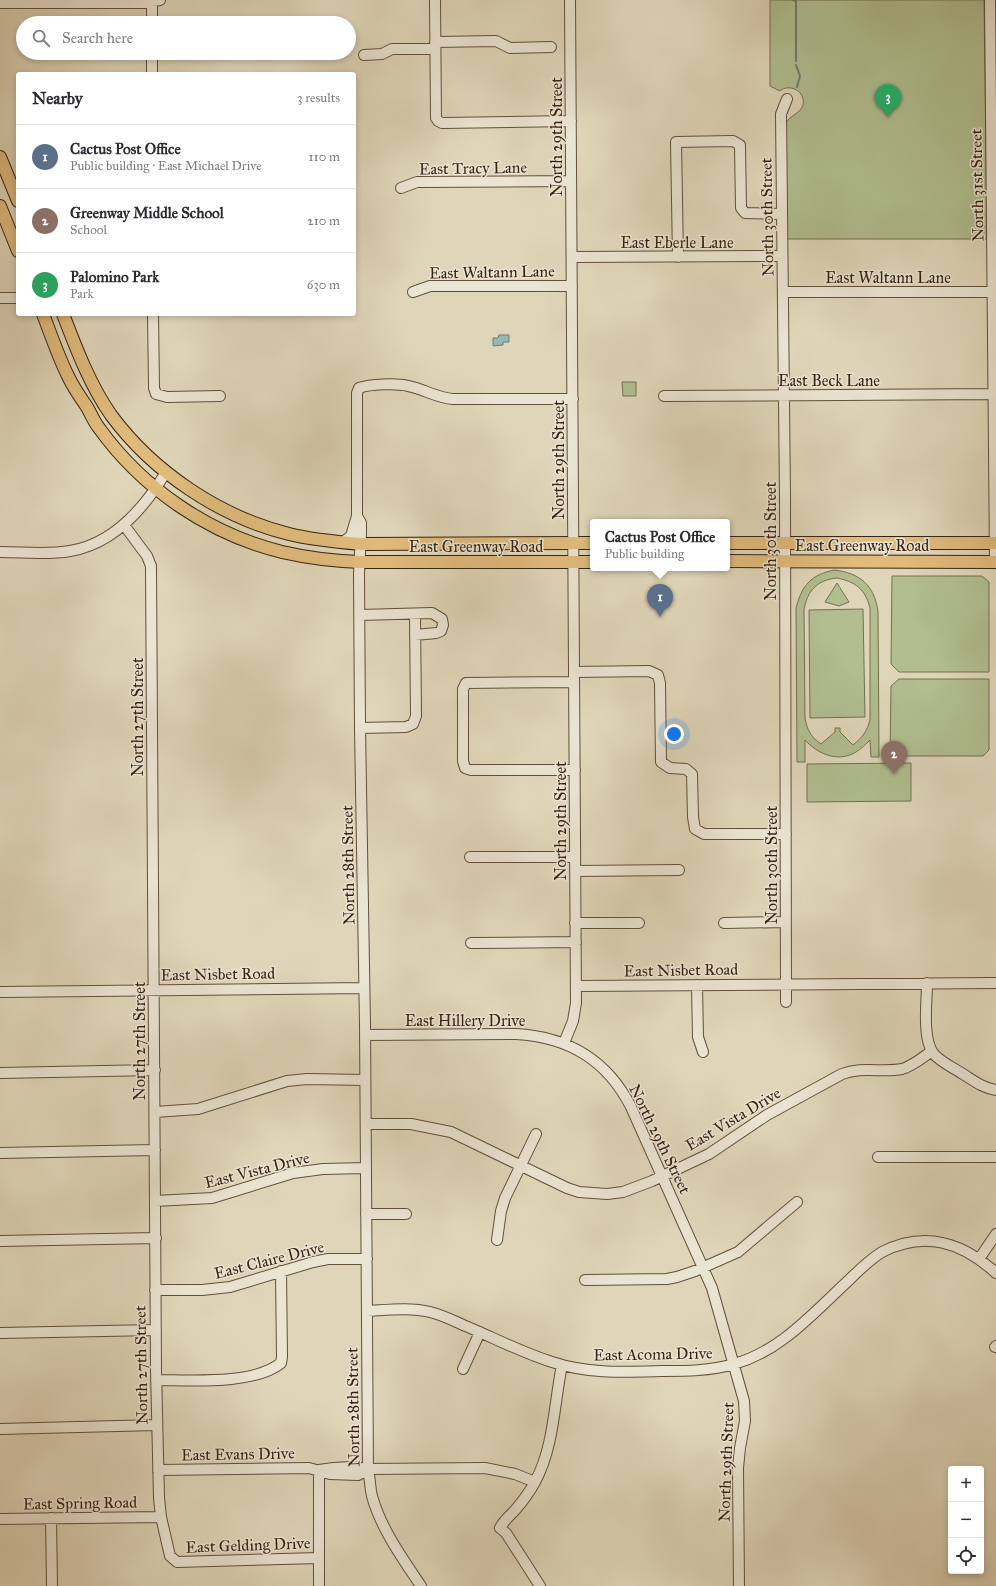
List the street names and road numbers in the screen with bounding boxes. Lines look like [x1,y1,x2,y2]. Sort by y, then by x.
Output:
street label: North 29th Street [547,77,566,197]
street label: North 31st Street [967,128,987,242]
street label: North 30th Street [756,157,778,277]
street label: East Tracy Lane [419,158,528,178]
street label: East Eberle Lane [620,233,734,252]
street label: East Waltann Lane [429,261,555,283]
street label: East Waltann Lane [825,268,951,287]
street label: East Beck Lane [778,371,880,390]
street label: North 29th Street [549,400,568,520]
street label: North 30th Street [761,481,780,600]
street label: East Greenway Road [795,536,929,555]
street label: East Greenway Road [409,537,543,556]
street label: North 27th Street [128,657,147,777]
street label: North 29th Street [551,761,570,881]
street label: North 28th Street [337,805,359,925]
street label: North 30th Street [762,805,781,924]
street label: East Nisbet Road [624,960,738,980]
street label: East Nisbet Road [161,964,275,984]
street label: North 27th Street [130,981,149,1101]
street label: East Hillery Drive [405,1011,526,1030]
street label: North 29th Street [625,1081,695,1197]
street label: East Vista Drive [682,1083,784,1155]
street label: East Vista Drive [203,1148,312,1192]
street label: East Claire Drive [212,1237,326,1283]
street label: North 27th Street [130,1305,152,1425]
street label: East Acoma Drive [593,1343,713,1365]
street label: North 28th Street [342,1347,364,1467]
street label: North 29th Street [714,1402,738,1522]
street label: East Evans Drive [181,1444,295,1464]
street label: East Spring Road [23,1493,137,1514]
street label: East Gelding Drive [185,1533,311,1558]

